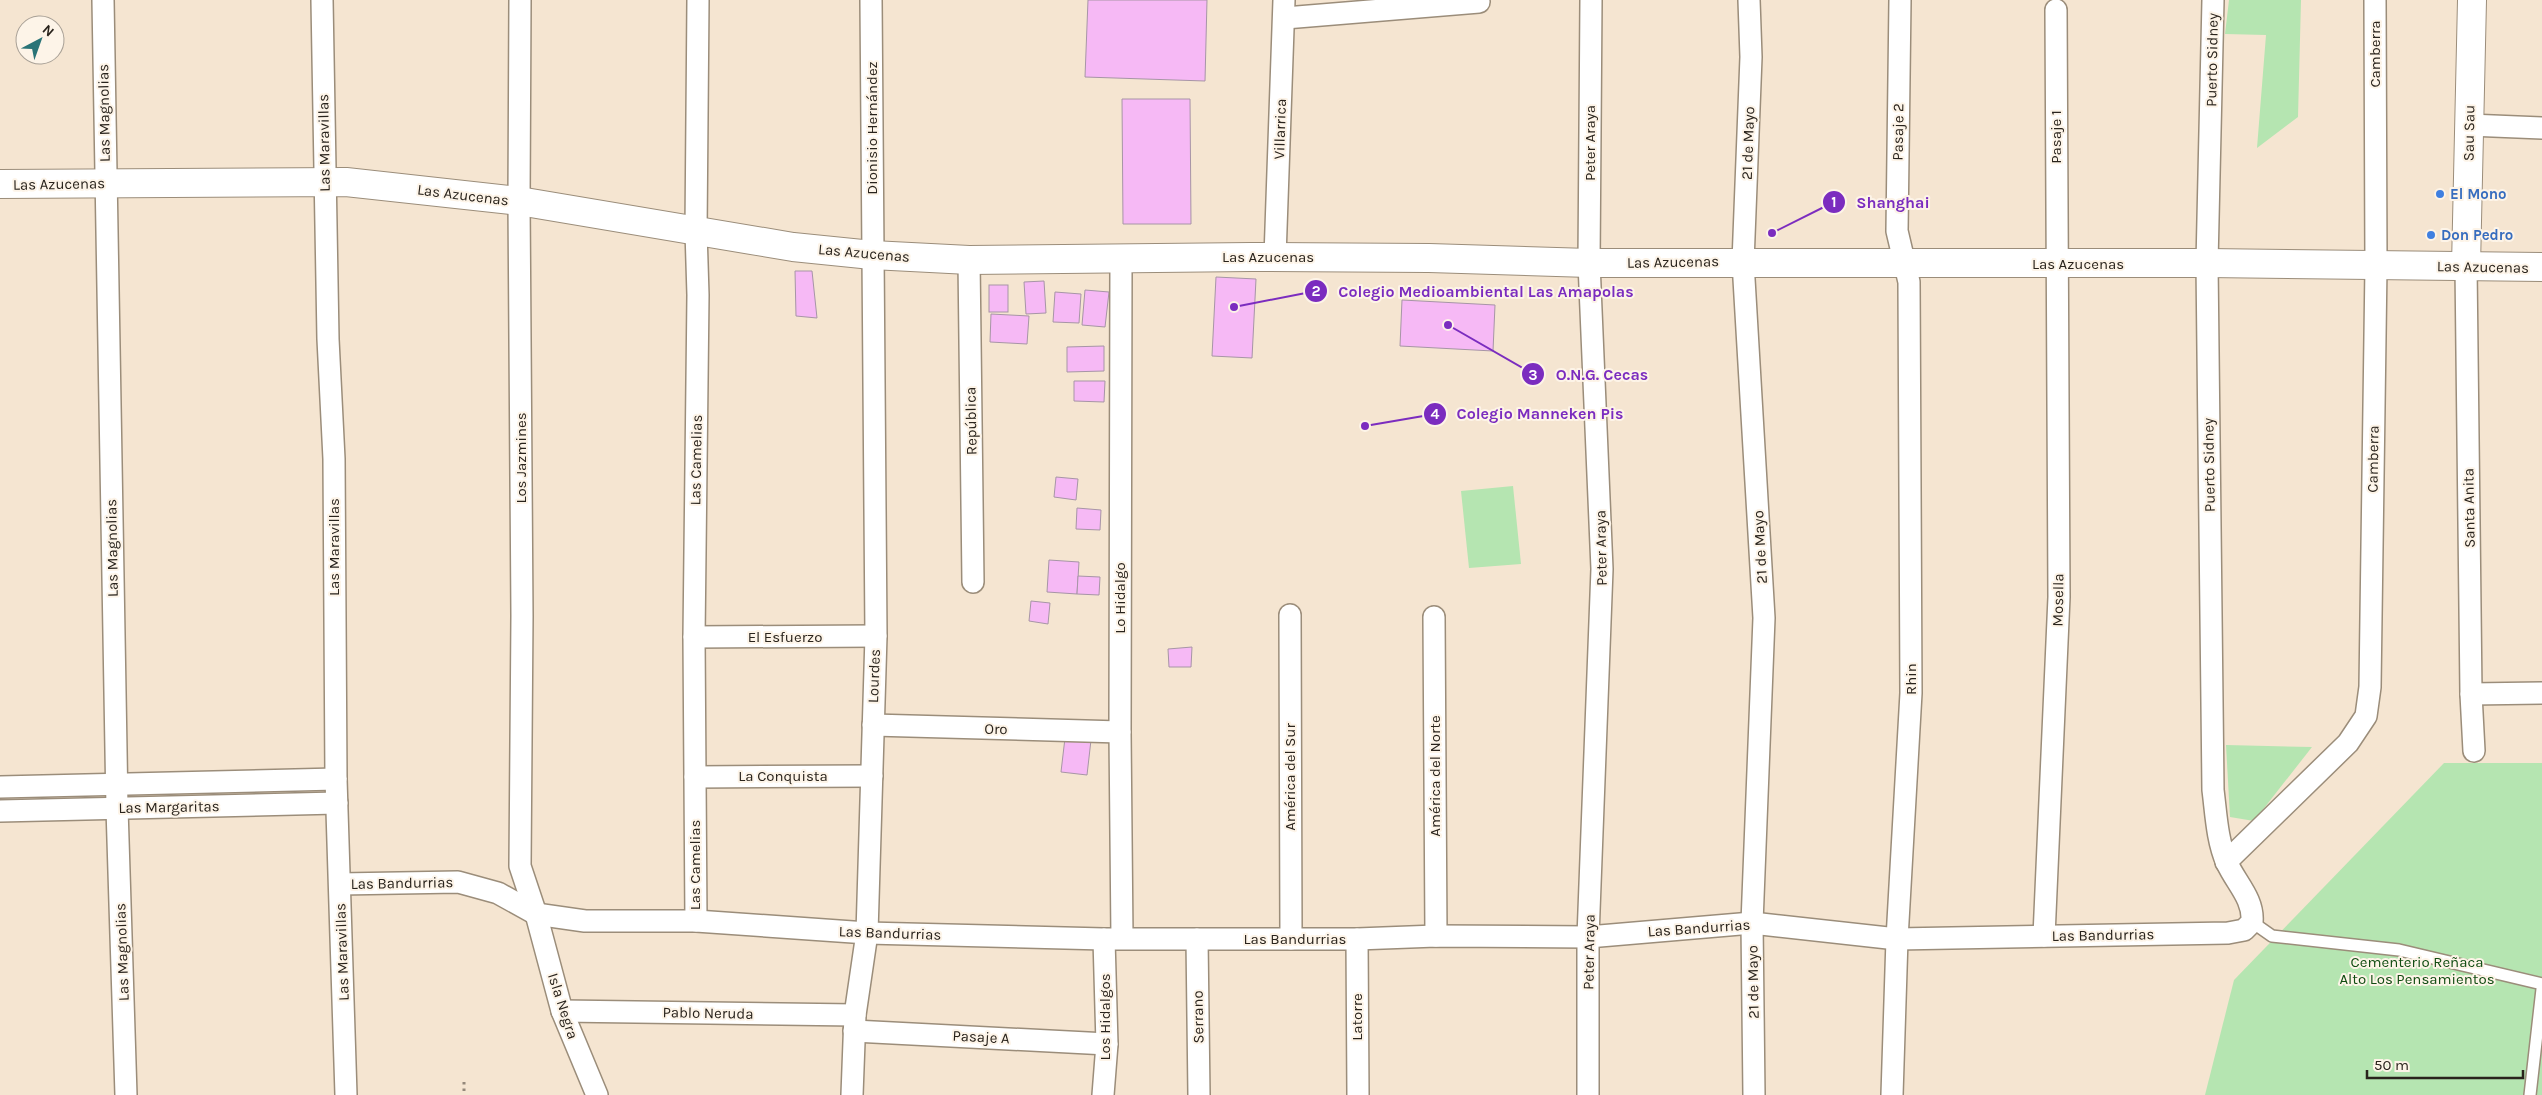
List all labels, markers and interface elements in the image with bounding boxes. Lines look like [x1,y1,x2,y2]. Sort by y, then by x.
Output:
street label: Puerto Sidney [2202,13,2222,107]
north arrow [15,15,65,65]
street label: Camberra [2366,20,2384,88]
text: N [39,21,58,40]
street label: Dionisio Hernández [863,61,881,195]
street label: Las Magnolias [94,64,114,162]
street label: Las Maravillas [314,94,334,192]
street label: Villarrica [1270,98,1290,160]
street label: Pasaje 2 [1889,103,1907,161]
street label: Peter Araya [1581,105,1599,181]
street label: Sau Sau [2460,105,2478,161]
street label: 21 de Mayo [1738,106,1758,180]
street label: Pasaje 1 [2047,110,2065,164]
street label: Las Azucenas [13,174,105,194]
street label: Las Azucenas [416,180,510,210]
place label: El Mono [2450,185,2507,203]
callout: Shanghai [1821,187,1939,218]
marker: El Mono [2434,188,2446,200]
text: 1 [1831,193,1837,211]
text: Shanghai [1856,193,1930,212]
place label: Don Pedro [2441,226,2513,244]
marker: Don Pedro [2425,229,2437,241]
street label: Las Azucenas [817,240,911,266]
street label: Las Azucenas [1222,248,1314,266]
street label: Las Azucenas [1627,252,1719,272]
street label: Las Azucenas [2032,255,2124,273]
street label: Las Azucenas [2437,257,2529,277]
callout: Colegio Medioambiental Las Amapolas [1304,276,1644,307]
text: 2 [1311,282,1321,300]
text: Colegio Medioambiental Las Amapolas [1338,282,1634,301]
callout: O.N.G. Cecas [1520,359,1658,390]
text: O.N.G. Cecas [1556,365,1648,384]
text: 3 [1528,366,1538,384]
street label: República [961,387,981,455]
callout: Colegio Manneken Pis [1422,398,1634,429]
text: Colegio Manneken Pis [1457,404,1623,423]
text: 4 [1431,405,1440,423]
street label: Los Jazmines [512,412,530,504]
street label: Las Camelias [686,414,706,506]
street label: Puerto Sidney [2199,418,2219,512]
street label: Camberra [2363,425,2383,493]
street label: Santa Anita [2459,468,2479,548]
street label: Las Maravillas [325,498,343,596]
street label: Las Magnolias [102,499,122,597]
street label: Peter Araya [1591,510,1611,586]
street label: 21 de Mayo [1749,510,1771,584]
street label: Lo Hidalgo [1111,562,1129,634]
street label: Mosella [2049,573,2067,627]
street label: El Esfuerzo [748,628,822,646]
street label: Lourdes [864,649,884,703]
street label: Rhin [1902,663,1920,695]
street label: América del Norte [1426,715,1444,837]
street label: Oro [984,720,1008,738]
street label: América del Sur [1281,723,1299,831]
street label: La Conquista [738,767,828,785]
street label: Las Margaritas [118,797,220,817]
street label: Las Camelias [686,820,704,910]
street label: Las Bandurrias [350,873,454,893]
street label: Las Magnolias [111,903,133,1001]
street label: Las Maravillas [331,903,353,1001]
street label: Peter Araya [1579,914,1599,990]
street label: Las Bandurrias [1647,915,1751,941]
street label: Las Bandurrias [838,922,942,944]
street label: Las Bandurrias [2051,925,2155,945]
street label: Las Bandurrias [1244,930,1346,948]
street label: 21 de Mayo [1743,945,1763,1019]
park label: Cementerio Reñaca Alto Los Pensamientos [2339,953,2495,988]
street label: Isla Negra [544,971,582,1041]
street label: Los Hidalgos [1096,973,1114,1061]
street label: Serrano [1189,990,1207,1044]
street label: Latorre [1348,993,1366,1041]
street label: Pablo Neruda [662,1003,754,1023]
street label: Pasaje A [952,1027,1010,1048]
scale bar [2367,1048,2523,1080]
text: 50 m [2374,1056,2409,1074]

